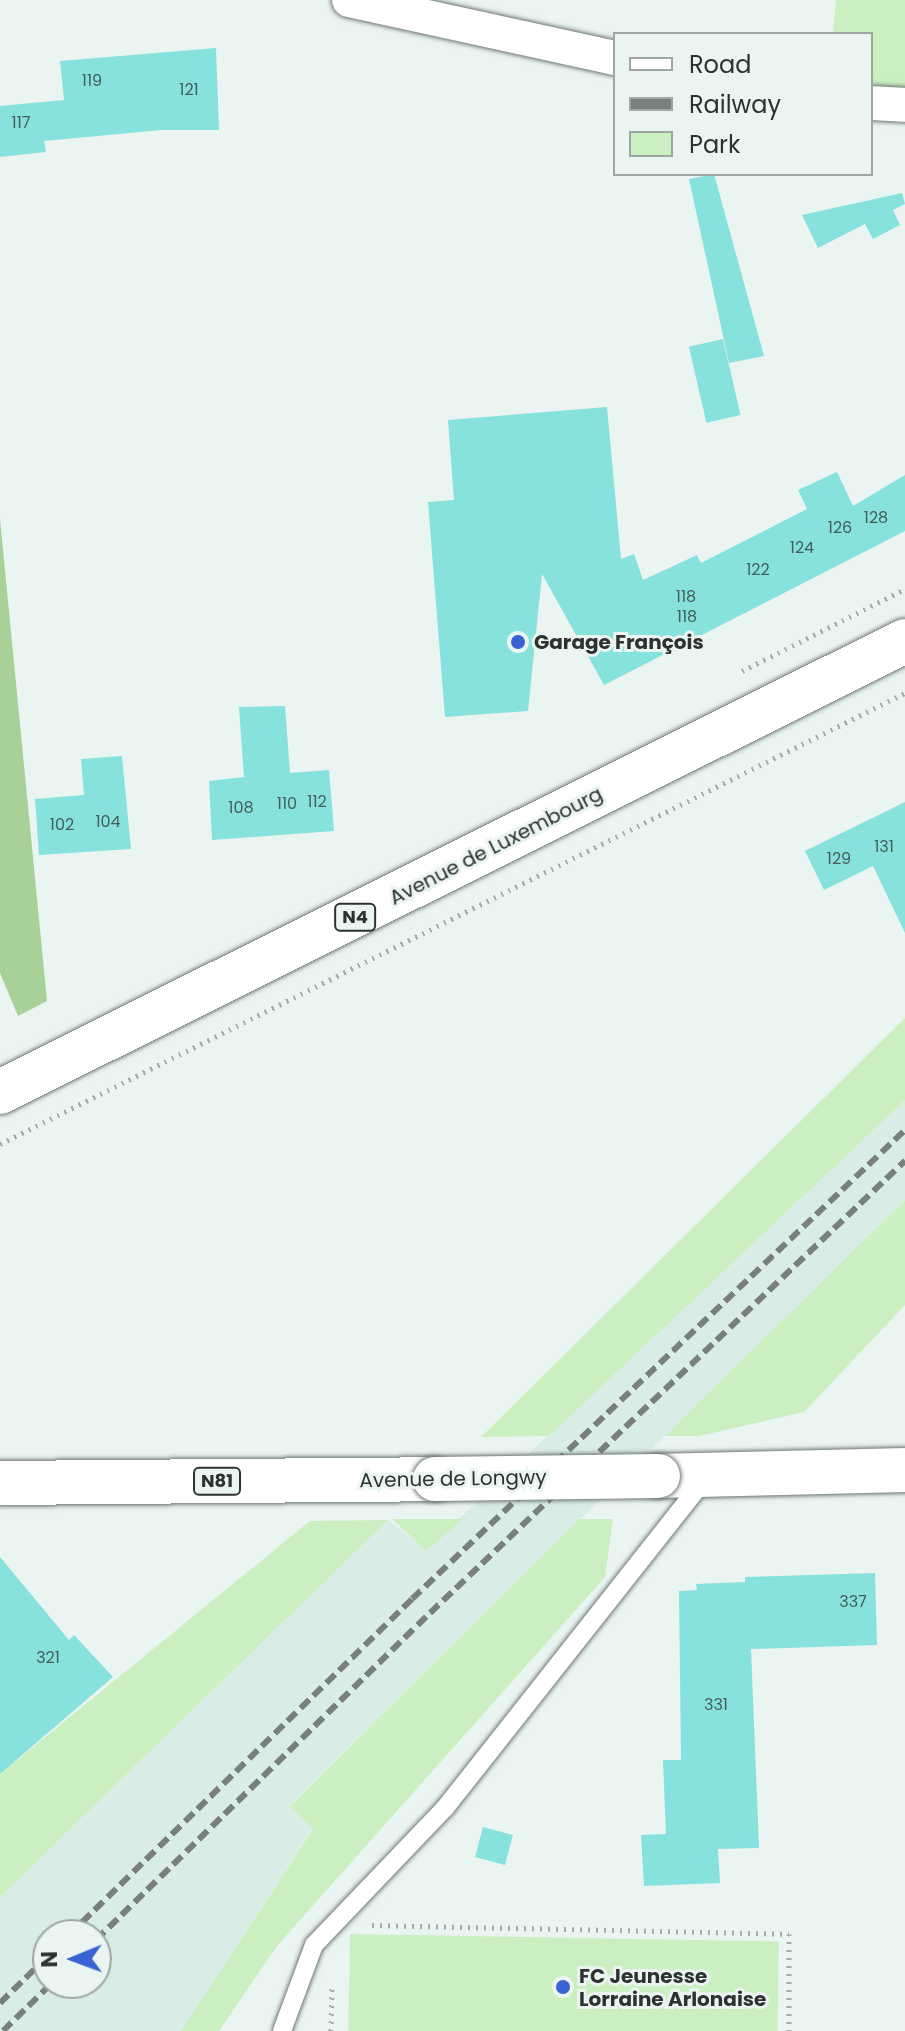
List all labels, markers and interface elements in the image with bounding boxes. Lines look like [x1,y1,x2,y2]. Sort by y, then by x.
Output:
legend [613,32,873,176]
text: Road [689,48,751,81]
house number: 119 [82,71,102,91]
house number: 121 [179,80,199,100]
text: Railway [689,88,781,121]
house number: 117 [12,113,30,133]
text: Park [689,128,740,161]
house number: 128 [864,508,888,528]
house number: 126 [828,518,852,538]
house number: 124 [790,538,814,558]
house number: 122 [746,560,770,580]
house number: 118 [676,587,696,607]
house number: 118 [677,607,697,627]
place label: Garage François [534,630,704,654]
marker: Garage François [509,633,527,651]
street label: Avenue de Luxembourg [385,782,607,910]
house number: 112 [307,792,327,812]
house number: 110 [277,794,297,814]
house number: 108 [228,798,254,818]
house number: 104 [95,812,121,832]
house number: 102 [50,815,74,835]
house number: 131 [874,837,894,857]
house number: 129 [827,849,851,869]
road number: N4 [333,903,377,931]
street label: Avenue de Longwy [359,1465,547,1493]
road number: N81 [193,1467,241,1495]
house number: 337 [839,1592,867,1612]
house number: 321 [36,1648,60,1668]
house number: 331 [704,1695,728,1715]
north arrow [32,1919,112,1999]
text: N [34,1951,65,1968]
place label: FC Jeunesse Lorraine Arlonaise [579,1964,766,2011]
marker: FC Jeunesse Lorraine Arlonaise [554,1978,572,1996]

